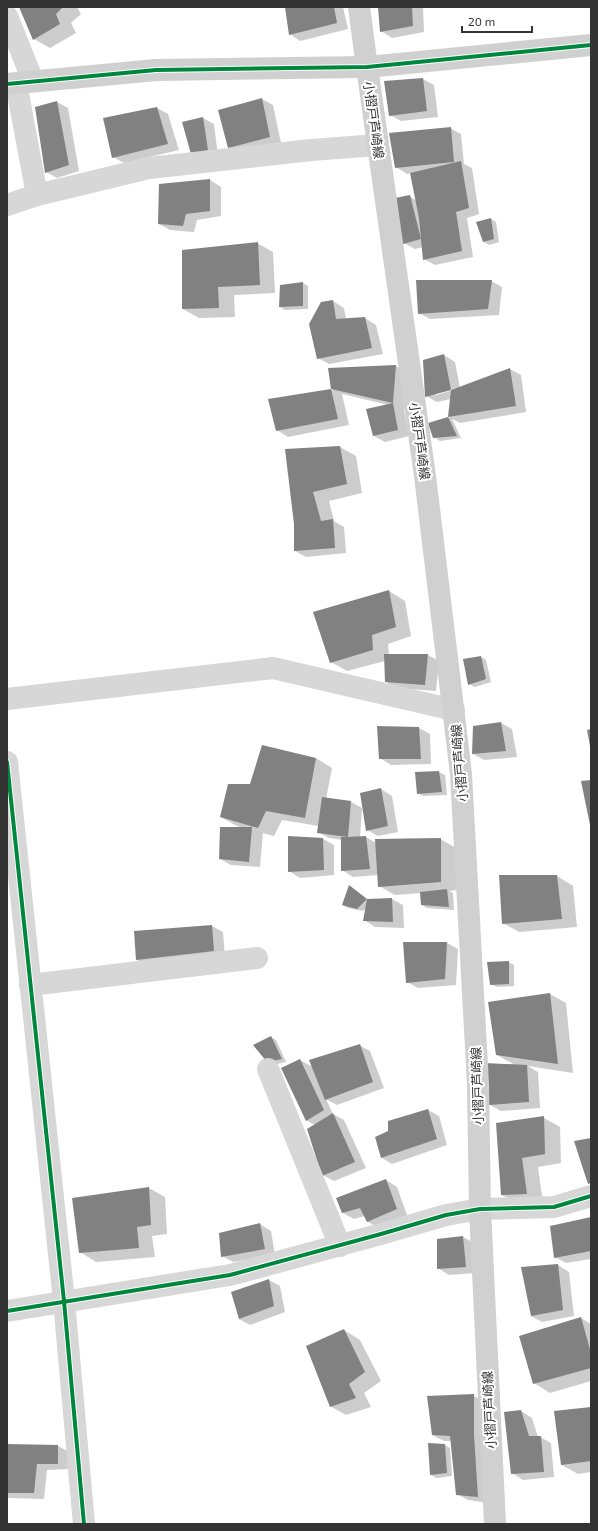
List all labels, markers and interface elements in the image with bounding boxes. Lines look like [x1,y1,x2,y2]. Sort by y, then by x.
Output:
scale bar [462,8,532,34]
text: 20 m [468,14,495,28]
street label: 小摺戸芦崎線 [361,80,387,160]
street label: 小摺戸芦崎線 [407,401,433,481]
street label: 小摺戸芦崎線 [448,723,470,803]
street label: 小摺戸芦崎線 [468,1047,486,1125]
street label: 小摺戸芦崎線 [479,1371,499,1449]

